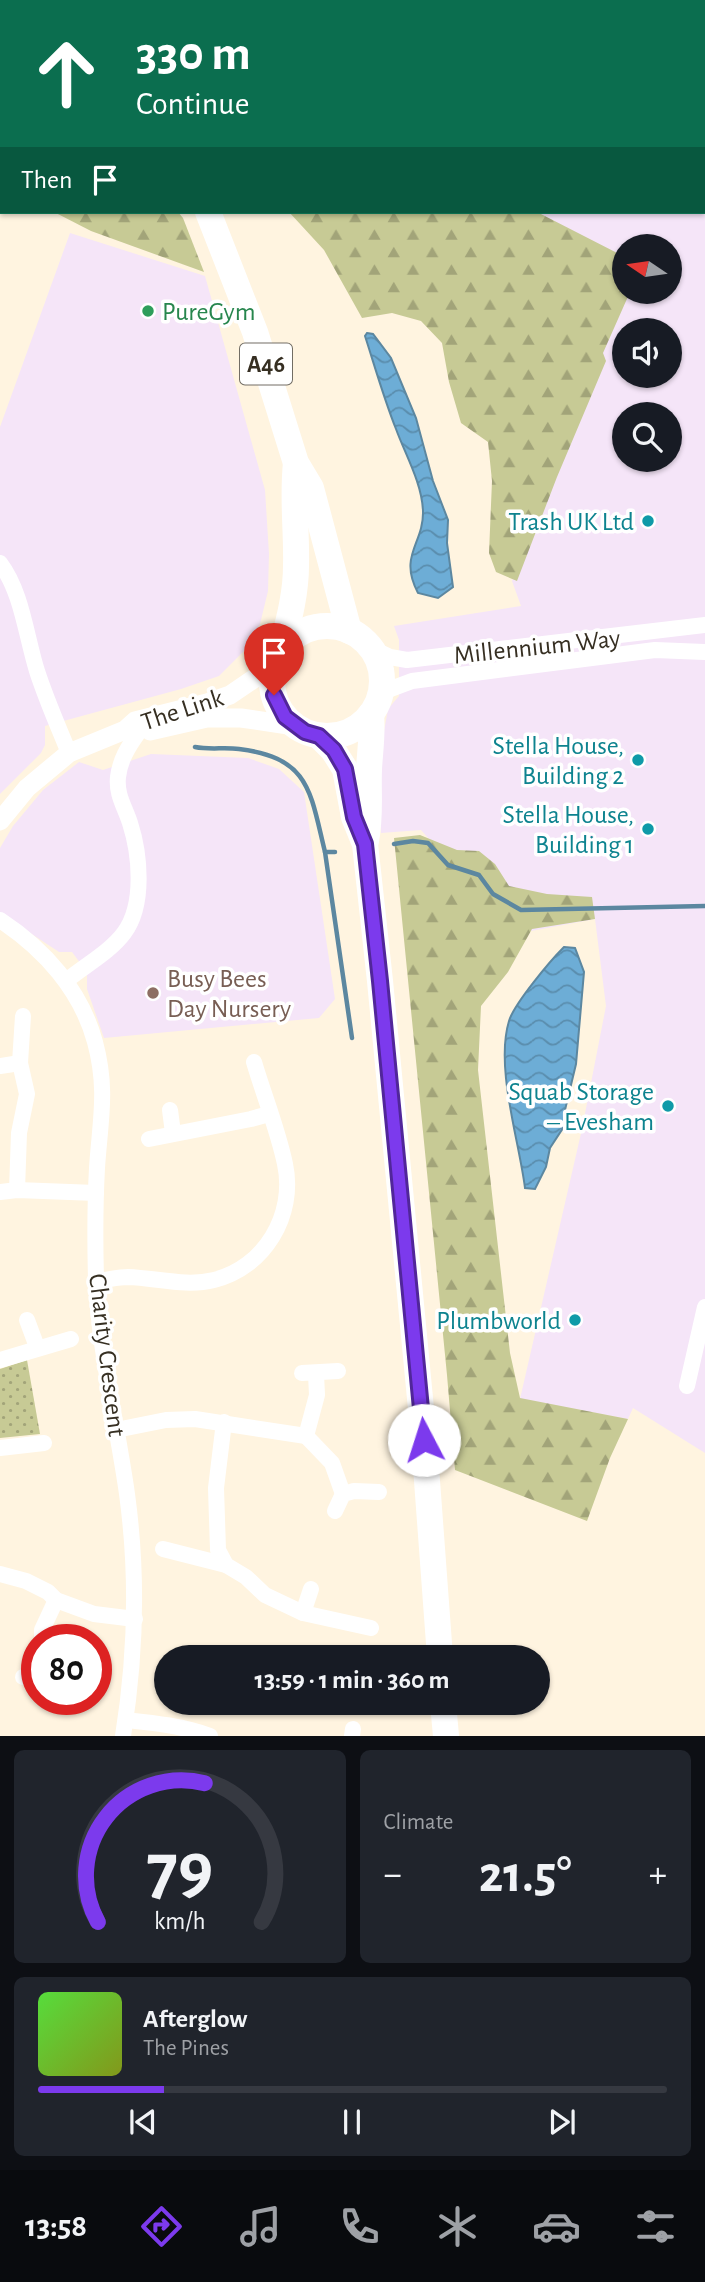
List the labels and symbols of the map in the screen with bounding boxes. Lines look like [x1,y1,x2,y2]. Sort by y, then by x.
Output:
north arrow [612,234,682,304]
place label: PureGym [162,299,256,325]
marker: PureGym [140,303,156,319]
road number: A46 [240,344,292,384]
place label: Trash UK Ltd [508,509,634,535]
marker: Trash UK Ltd [640,513,656,529]
pin [244,623,304,695]
street label: Millennium Way [453,625,622,669]
street label: The Link [138,684,227,735]
place label: Stella House, Building 2 [493,733,624,789]
marker: Stella House, Building 2 [630,752,646,768]
place label: Stella House, Building 1 [503,802,634,858]
marker: Stella House, Building 1 [640,821,656,837]
place label: Busy Bees Day Nursery [167,966,291,1022]
marker: Busy Bees Day Nursery [145,985,161,1001]
place label: Squab Storage – Evesham [509,1079,654,1135]
marker: Squab Storage – Evesham [660,1098,676,1114]
street label: Charity Crescent [84,1272,130,1438]
place label: Plumbworld [436,1308,561,1334]
marker: Plumbworld [567,1312,583,1328]
position arrow [387,1403,461,1477]
speed limit sign: 80 [21,1624,112,1715]

